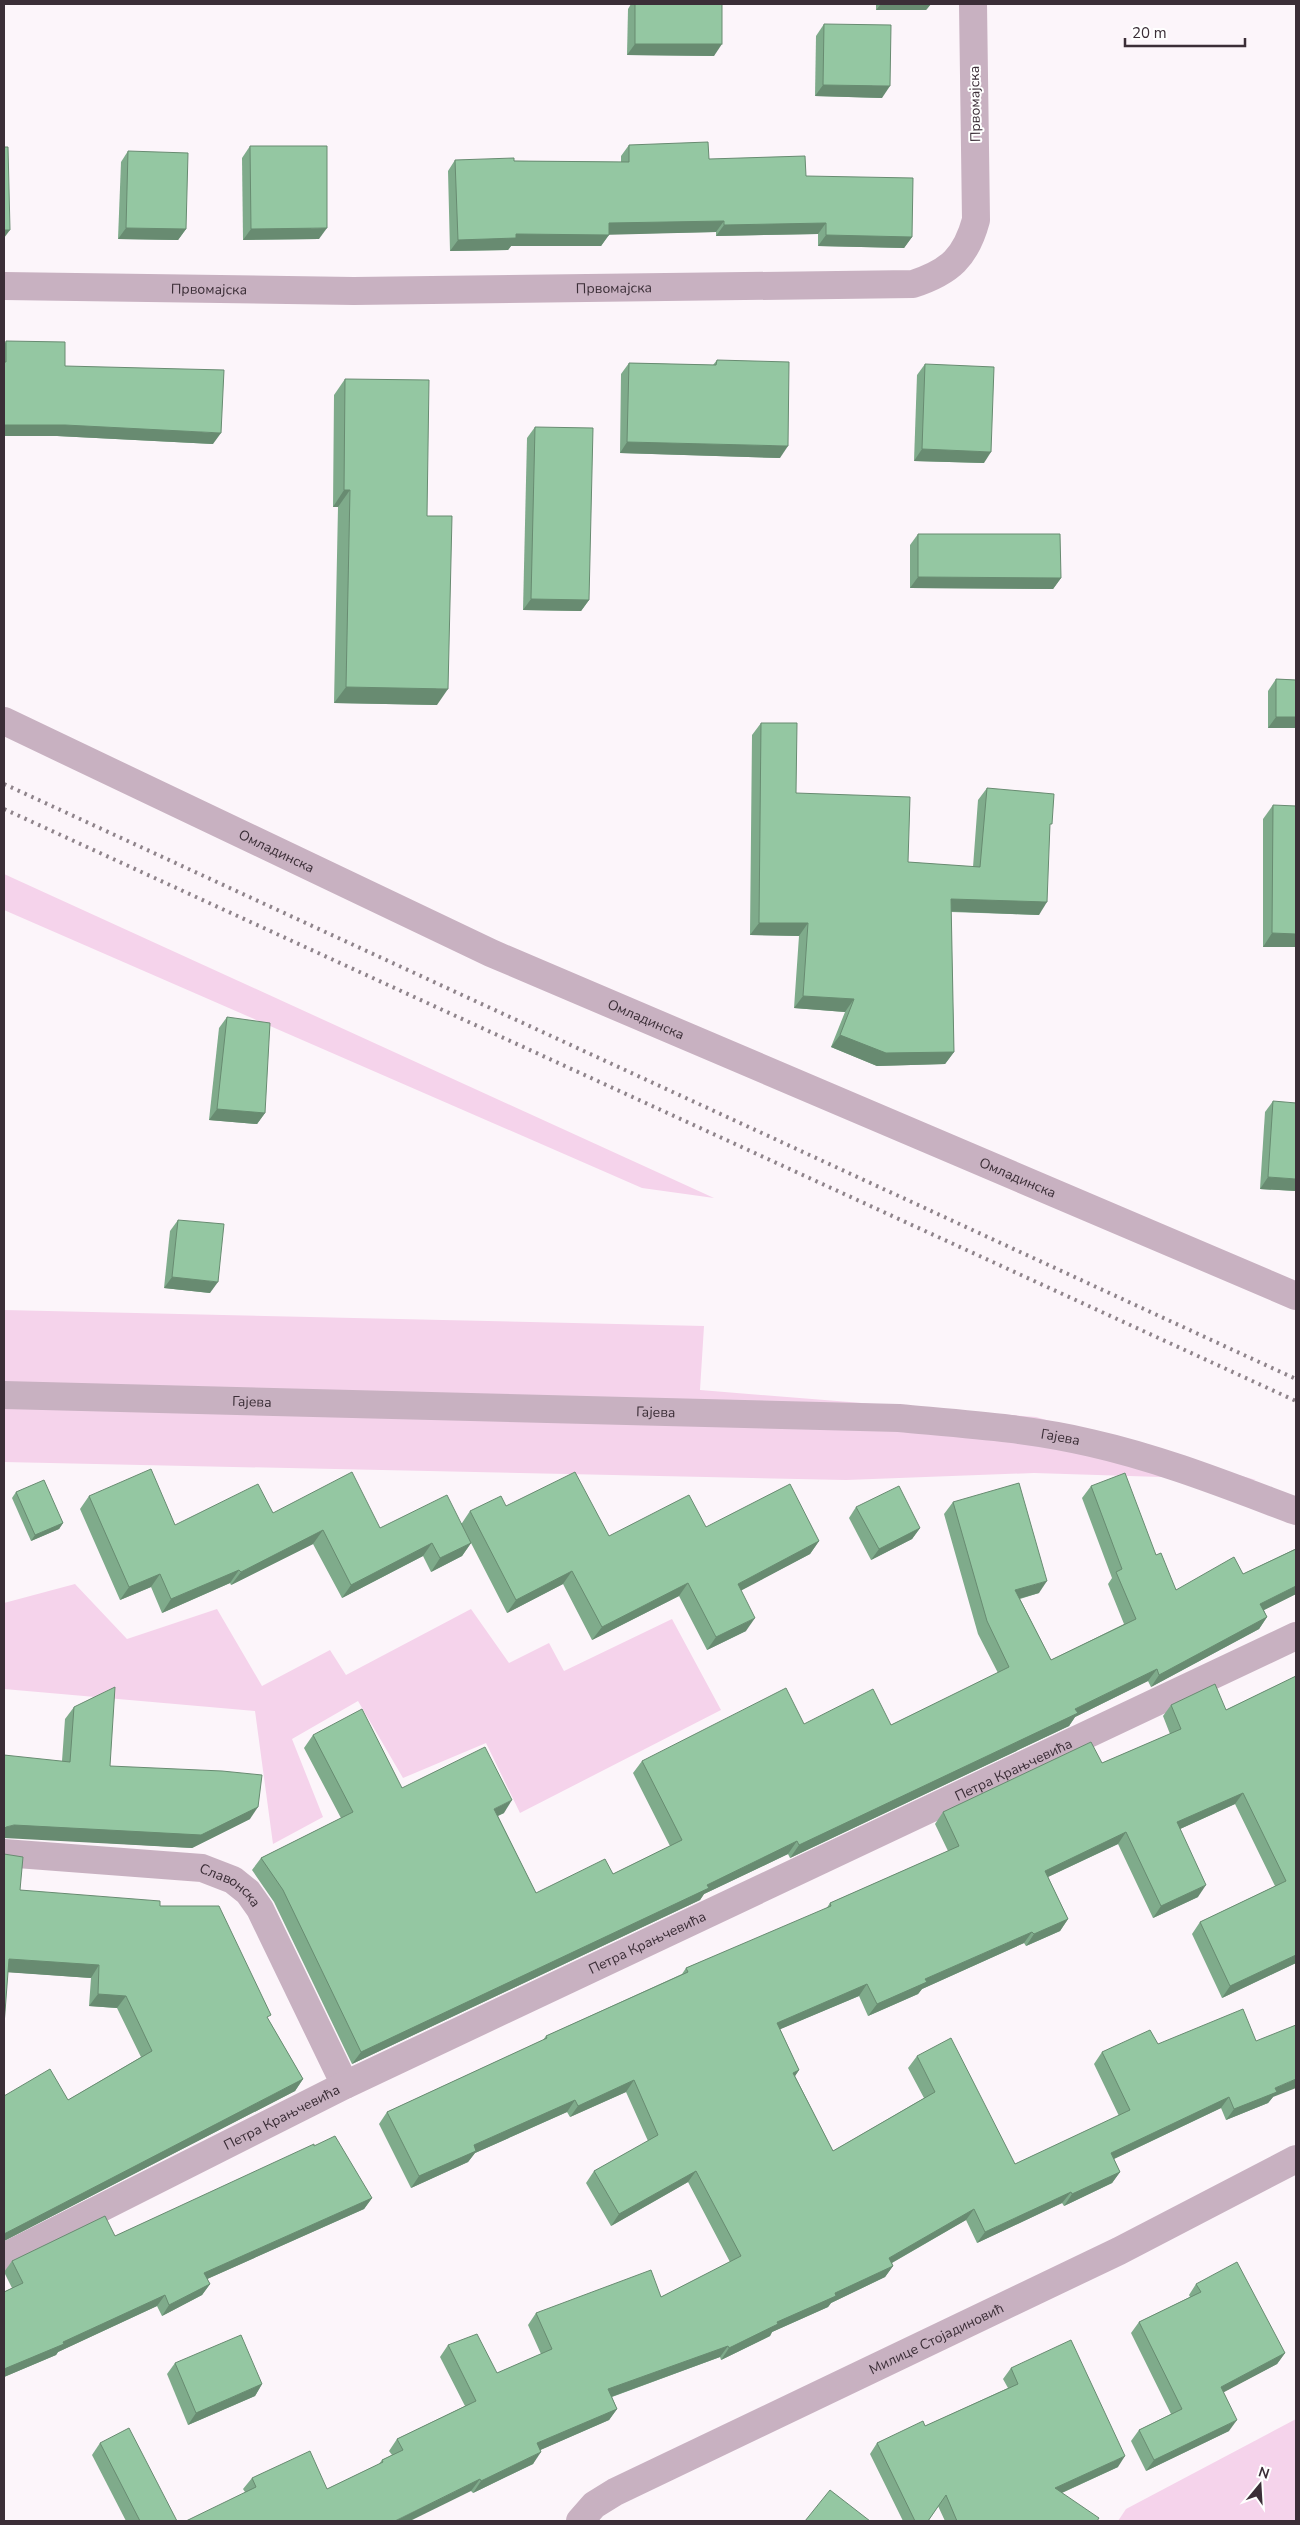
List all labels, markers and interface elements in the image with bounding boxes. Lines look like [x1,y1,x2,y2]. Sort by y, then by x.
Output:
scale bar [1125,15,1245,47]
text: 20 m [1132,23,1167,43]
street label: Првомајска [965,66,985,142]
street label: Првомајска [576,278,652,298]
street label: Првомајска [171,279,247,299]
street label: Омладинска [236,825,318,877]
street label: Омладинска [605,994,687,1044]
street label: Омладинска [976,1153,1059,1202]
street label: Гајева [232,1391,272,1411]
street label: Гајева [636,1402,676,1422]
street label: Гајева [1040,1424,1082,1450]
street label: Петра Крањчевића [951,1734,1075,1805]
street label: Славонска [197,1859,265,1911]
street label: Петра Крањчевића [585,1906,709,1978]
street label: Петра Крањчевића [220,2080,343,2154]
street label: Милице Стојадиновић [866,2298,1007,2379]
north arrow [1235,2460,1285,2510]
text: N [1256,2462,1272,2484]

